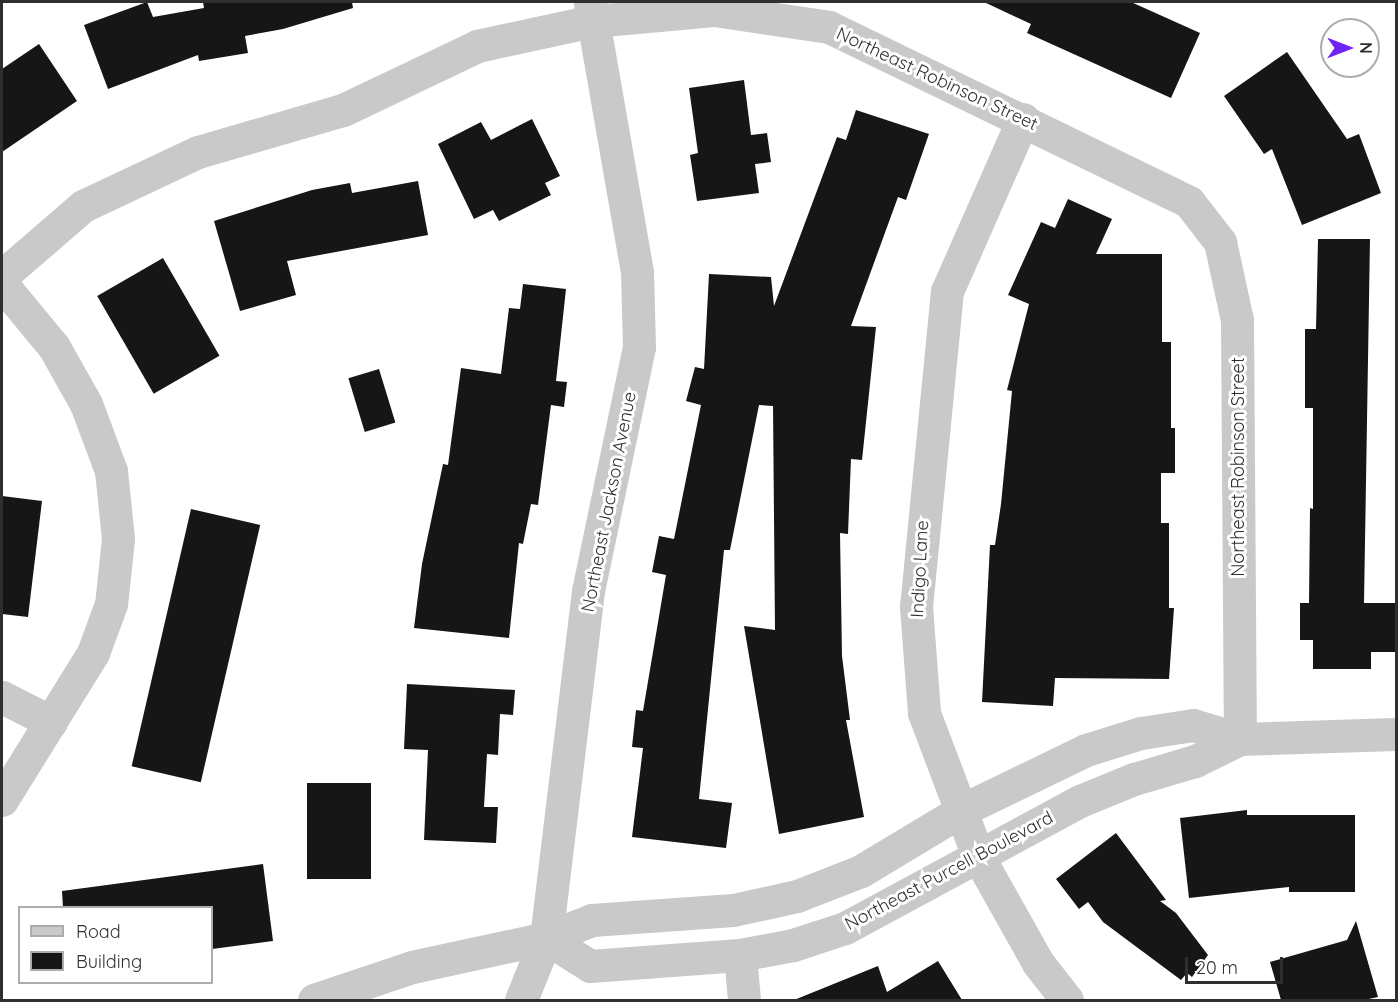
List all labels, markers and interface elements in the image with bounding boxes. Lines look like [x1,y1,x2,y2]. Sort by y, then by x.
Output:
north arrow [1320,18,1380,78]
street label: Northeast Robinson Street [833,23,1041,135]
text: N [1356,42,1376,54]
street label: Northeast Robinson Street [1227,357,1249,577]
street label: Northeast Jackson Avenue [577,390,641,614]
street label: Indigo Lane [907,520,933,618]
street label: Northeast Purcell Boulevard [841,807,1057,935]
legend [18,906,213,984]
text: Road [76,920,121,943]
scale bar [1188,945,1286,983]
text: Building [76,950,142,973]
text: 20 m [1196,956,1238,979]

